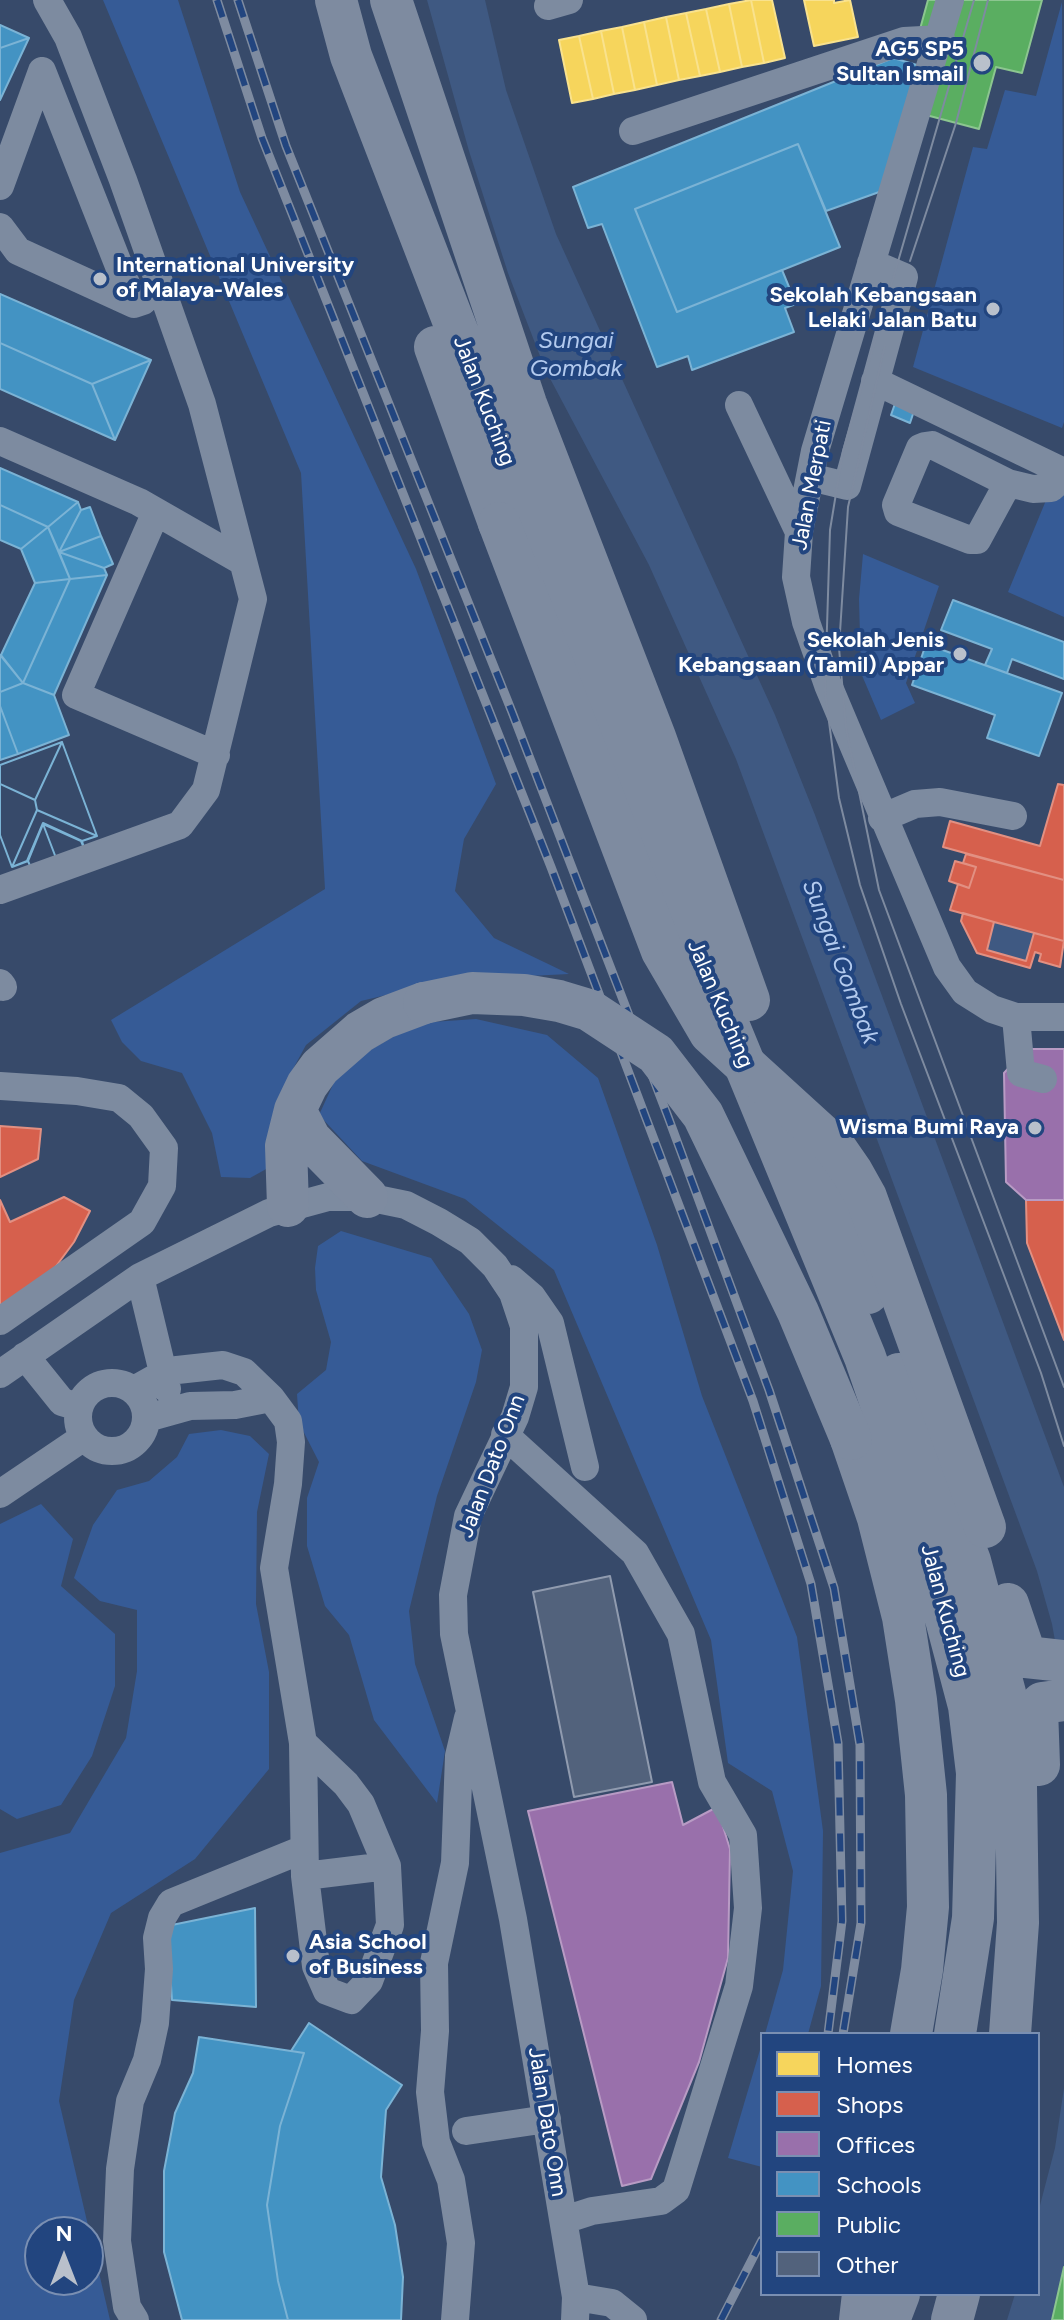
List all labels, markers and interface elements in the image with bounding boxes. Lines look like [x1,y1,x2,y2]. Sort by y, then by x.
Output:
place label: AG5 SP5 Sultan Ismail [836,37,964,88]
marker: AG5 SP5 Sultan Ismail [971,52,993,74]
place label: International University of Malaya-Wales [116,253,354,304]
marker: International University of Malaya-Wales [91,270,109,288]
place label: Sekolah Kebangsaan Lelaki Jalan Batu [770,283,977,334]
marker: Sekolah Kebangsaan Lelaki Jalan Batu [984,300,1002,318]
water label: Sungai Gombak [530,327,622,383]
street label: Jalan Kuching [447,333,521,469]
street label: Jalan Merpati [786,418,838,552]
place label: Sekolah Jenis Kebangsaan (Tamil) Appar [678,628,944,680]
marker: Sekolah Jenis Kebangsaan (Tamil) Appar [951,645,969,663]
water label: Sungai Gombak [795,876,885,1048]
street label: Jalan Kuching [681,936,759,1072]
place label: Wisma Bumi Raya [839,1115,1019,1141]
marker: Wisma Bumi Raya [1026,1119,1044,1137]
street label: Jalan Dato Onn [453,1391,531,1541]
street label: Jalan Kuching [915,1542,975,1680]
place label: Asia School of Business [309,1930,427,1982]
marker: Asia School of Business [284,1947,302,1965]
legend [760,2032,1040,2296]
street label: Jalan Dato Onn [522,2045,572,2199]
text: Homes [836,2050,913,2079]
text: Shops [836,2090,903,2119]
text: Offices [836,2130,915,2159]
text: Schools [836,2170,921,2199]
text: Public [836,2210,901,2239]
north arrow [24,2216,104,2296]
text: N [55,2220,73,2247]
text: Other [836,2250,898,2279]

